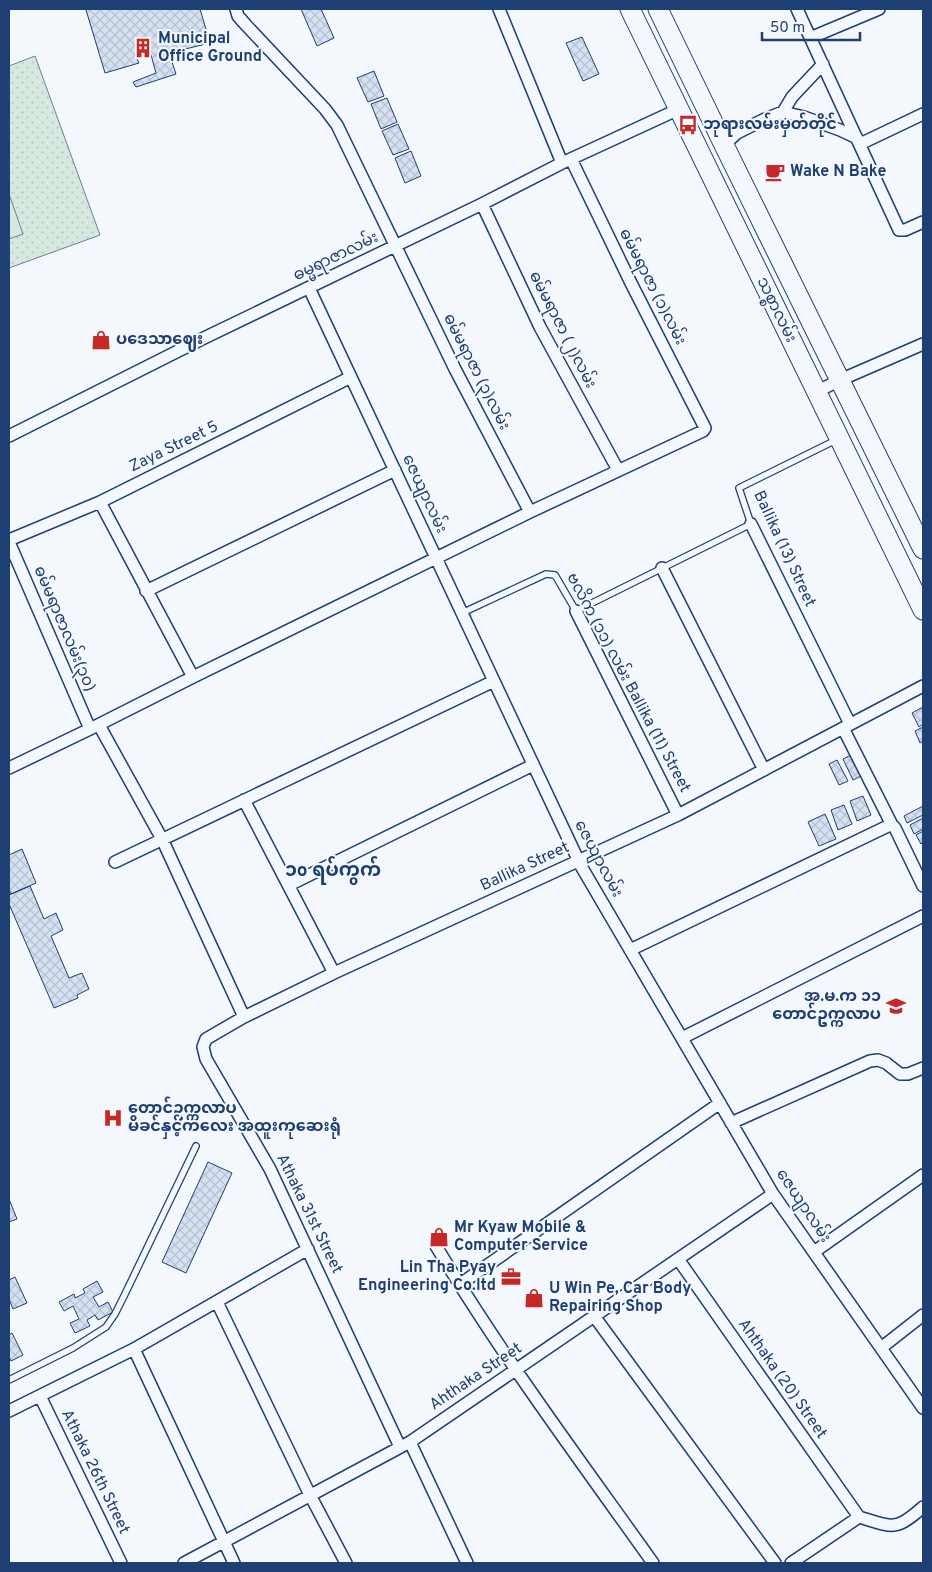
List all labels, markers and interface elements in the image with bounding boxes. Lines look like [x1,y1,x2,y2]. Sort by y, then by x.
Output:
scale bar [762,10,860,42]
text: 50 m [770,19,805,38]
place label: Municipal Office Ground [158,29,262,67]
building icon: Municipal Office Ground [132,37,154,59]
place label: ဘုရားလမ်းမှတ်တိုင် [703,112,837,137]
bus stop icon: ဘုရားလမ်းမှတ်တိုင် [677,114,699,136]
cafe icon: Wake N Bake [764,161,786,183]
place label: Wake N Bake [790,162,886,182]
street label: ဓမ်မရာဇာ (၁)လမ်း [612,224,693,349]
street label: ဓမ္မရာဇာလမ်း [289,225,383,288]
street label: ဓမ်မရာဇာ (၂)လမ်း [522,267,603,393]
street label: သစ္စာလမ်း [749,273,803,347]
street label: ဓမ်မရာဇာ (၃)လမ်း [436,309,517,434]
shop icon: ပဒေသာဈေး [90,329,112,351]
place label: ပဒေသာဈေး [116,330,203,352]
street label: Zaya Street 5 [126,417,222,477]
street label: ဇေယျာလမ်း [395,450,454,537]
street label: Ballika (13) Street [748,488,820,610]
street label: ဓမ်မရာဇာလမ်း(၃၀) [27,562,102,696]
street label: ဗလိက (၁၁) လမ်း Ballika (11) Street [561,568,697,796]
street label: ဇေယျာလမ်း [568,816,629,902]
street label: Ballika Street [477,838,573,896]
district label: ၁o ရပ်ကွက် [285,856,381,885]
place label: အ.မ.က ၁၁ တောင်ဥက္ကလာပ [772,987,881,1027]
school or university icon: အ.မ.က ၁၁ တောင်ဥက္ကလာပ [885,995,907,1017]
place label: တောင်ဥက္ကလာပ မိခင်နှင့်ကလေး အထူးကုဆေးရုံ [128,1096,341,1139]
hospital icon: တောင်ဥက္ကလာပ မိခင်နှင့်ကလေး အထူးကုဆေးရုံ [102,1107,124,1129]
street label: Athaka 31st Street [271,1151,347,1277]
street label: ဇေယျာလမ်း [769,1164,837,1248]
place label: Mr Kyaw Mobile & Computer Service [454,1218,588,1256]
shop icon: Mr Kyaw Mobile & Computer Service [428,1226,450,1248]
place label: Lin Tha Pyay Engineering Co.ltd [358,1258,496,1296]
office icon: Lin Tha Pyay Engineering Co.ltd [500,1266,522,1288]
place label: U Win Pe, Car Body Repairing Shop [549,1279,691,1317]
shop icon: U Win Pe, Car Body Repairing Shop [523,1287,545,1309]
street label: Ahthaka (20) Street [733,1315,831,1443]
street label: Ahthaka Street [426,1339,526,1415]
street label: Athaka 26th Street [56,1406,134,1538]

